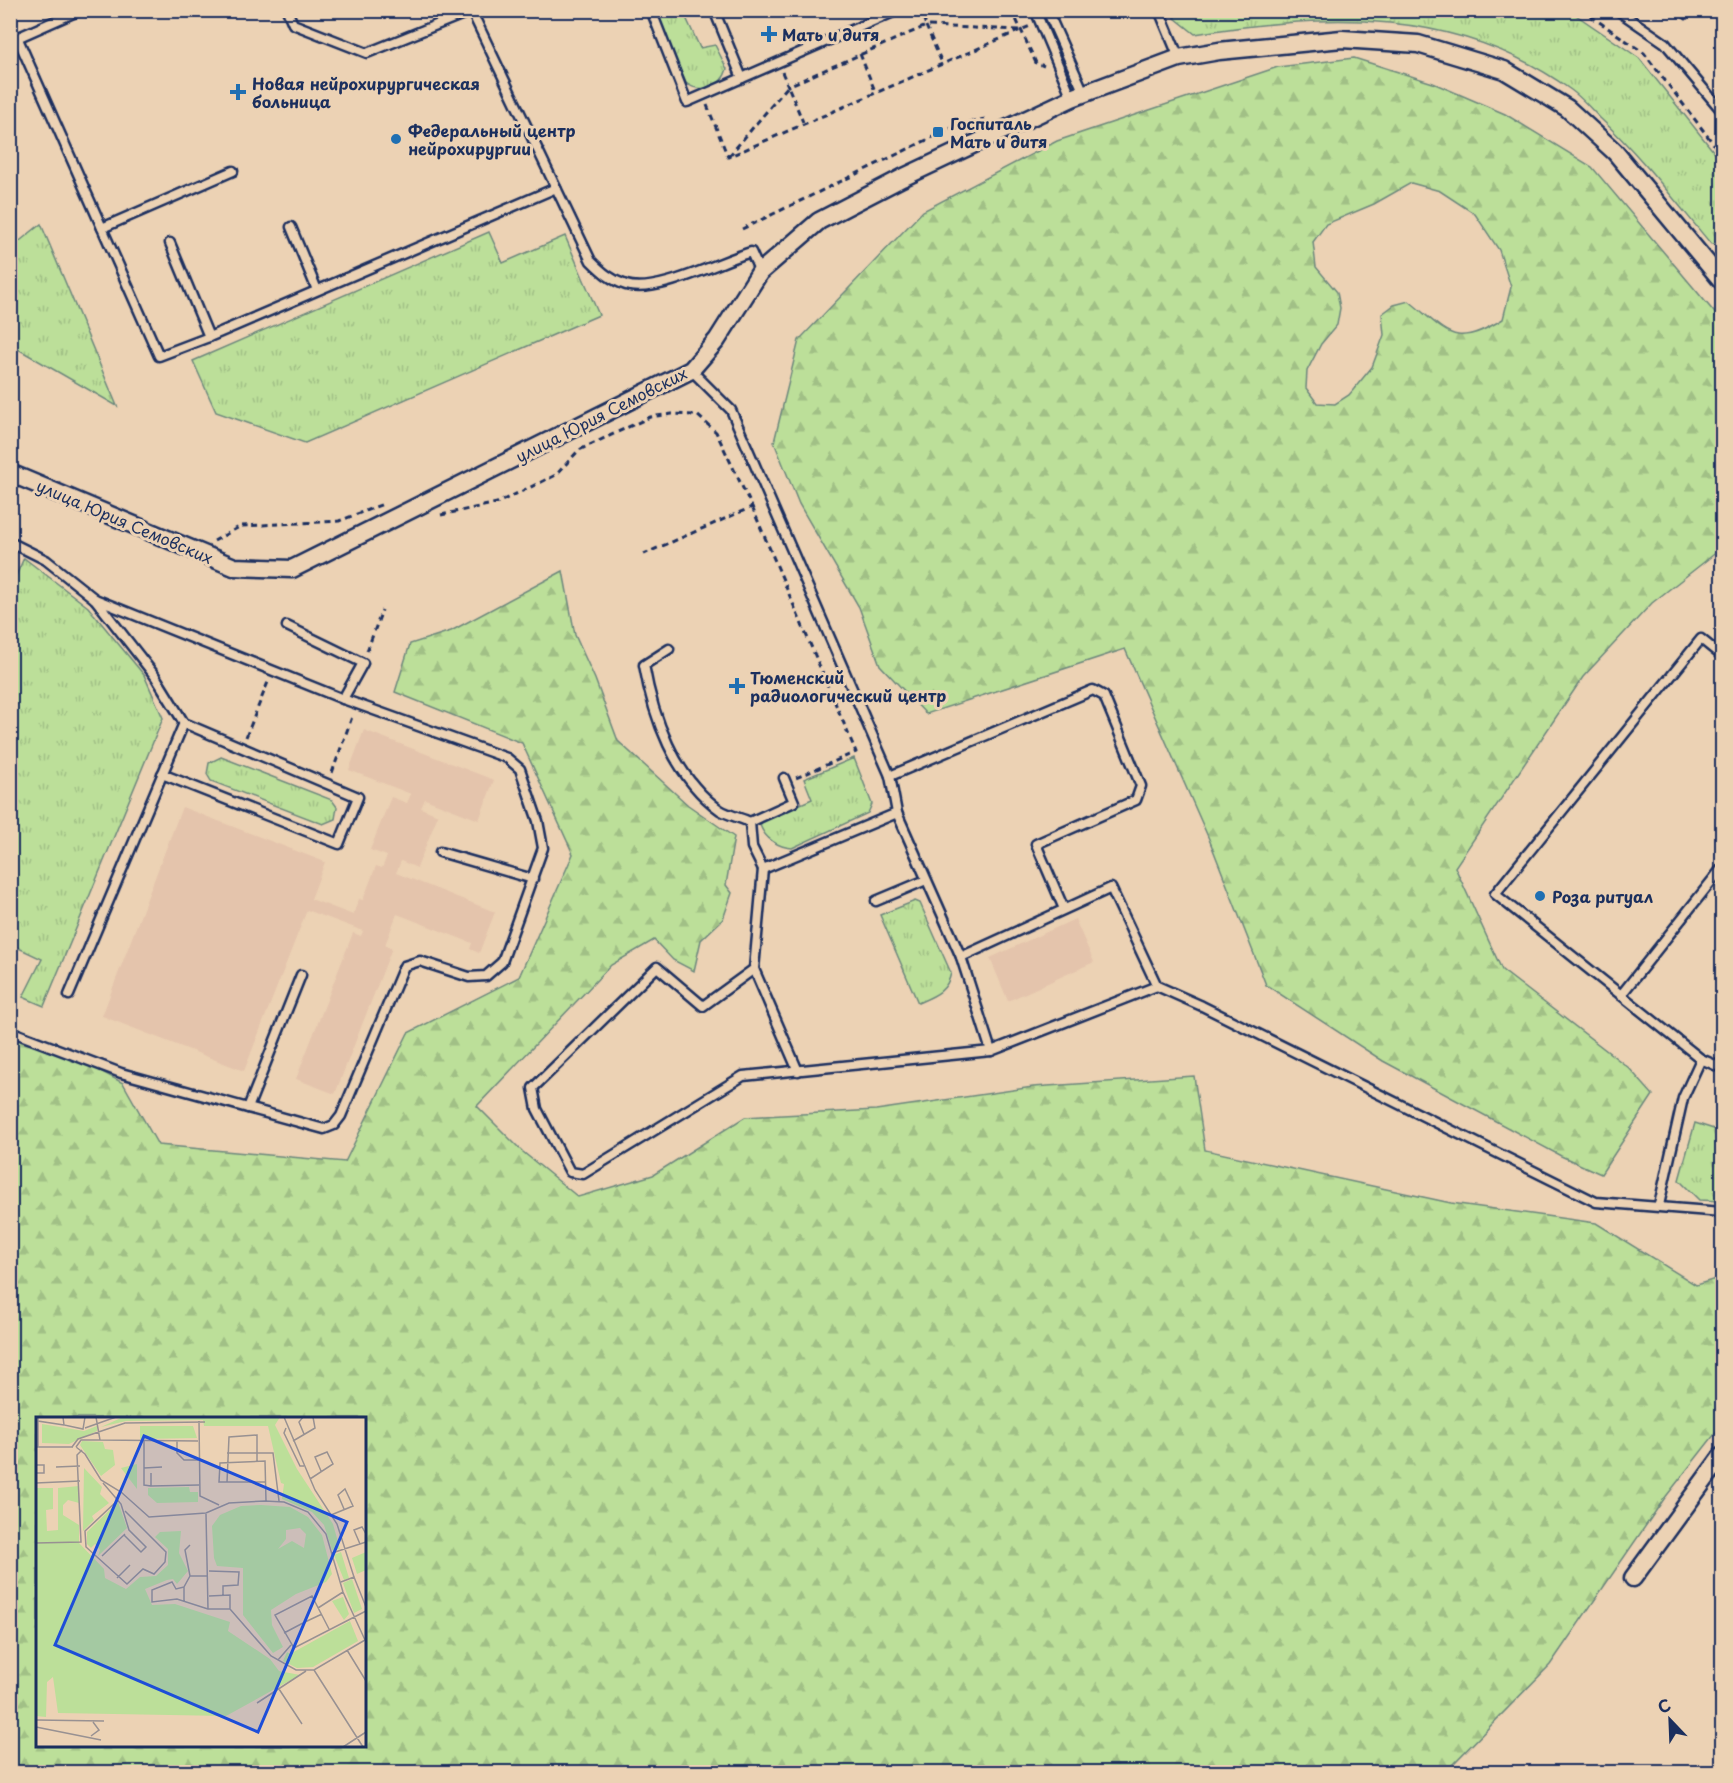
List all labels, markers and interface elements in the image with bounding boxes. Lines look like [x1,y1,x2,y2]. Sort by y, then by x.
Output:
place label: Мать и дитя [782,22,879,46]
marker: Мать и дитя [760,25,778,43]
place label: Новая нейрохирургическая больница [252,71,480,113]
marker: Новая нейрохирургическая больница [229,83,247,101]
place label: Госпиталь Мать и дитя [950,111,1047,153]
place label: Федеральный центр нейрохирургии [408,118,576,160]
marker: Госпиталь Мать и дитя [931,125,945,139]
marker: Федеральный центр нейрохирургии [389,132,403,146]
street label: улица Юрия Семовских [511,360,691,468]
street label: улица Юрия Семовских [33,473,217,569]
place label: Тюменский радиологический центр [750,665,946,707]
marker: Тюменский радиологический центр [728,677,746,695]
place label: Роза ритуал [1552,884,1653,908]
marker: Роза ритуал [1533,889,1547,903]
inset map [36,1417,366,1747]
north arrow [1640,1690,1700,1750]
text: С [1654,1692,1674,1719]

